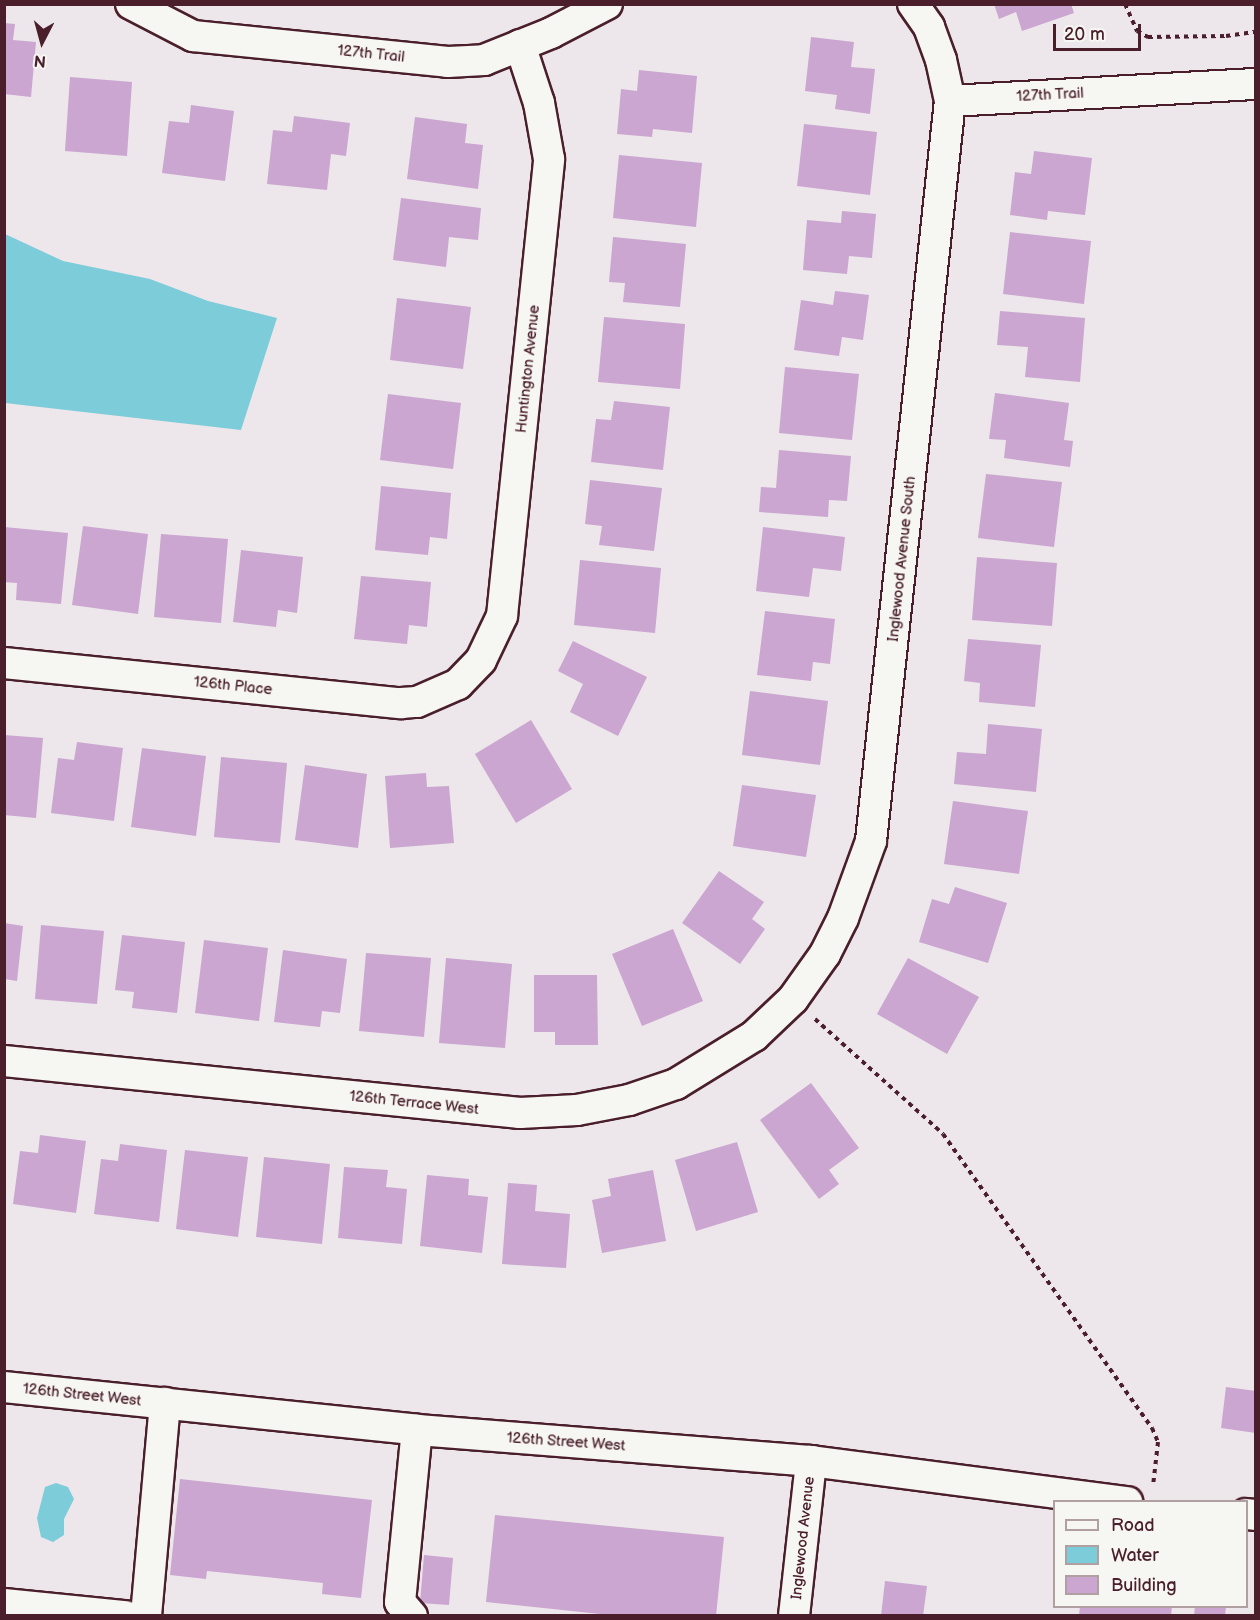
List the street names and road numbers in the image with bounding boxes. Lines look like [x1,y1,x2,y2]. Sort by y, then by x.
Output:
street label: 127th Trail [336,42,406,66]
street label: 127th Trail [1016,84,1084,106]
street label: Huntington Avenue [512,304,544,434]
street label: Inglewood Avenue South [884,475,920,643]
street label: 126th Place [193,673,273,699]
street label: 126th Terrace West [348,1087,480,1119]
street label: 126th Street West [22,1380,142,1410]
street label: 126th Street West [506,1429,626,1455]
street label: Inglewood Avenue [788,1475,818,1601]

